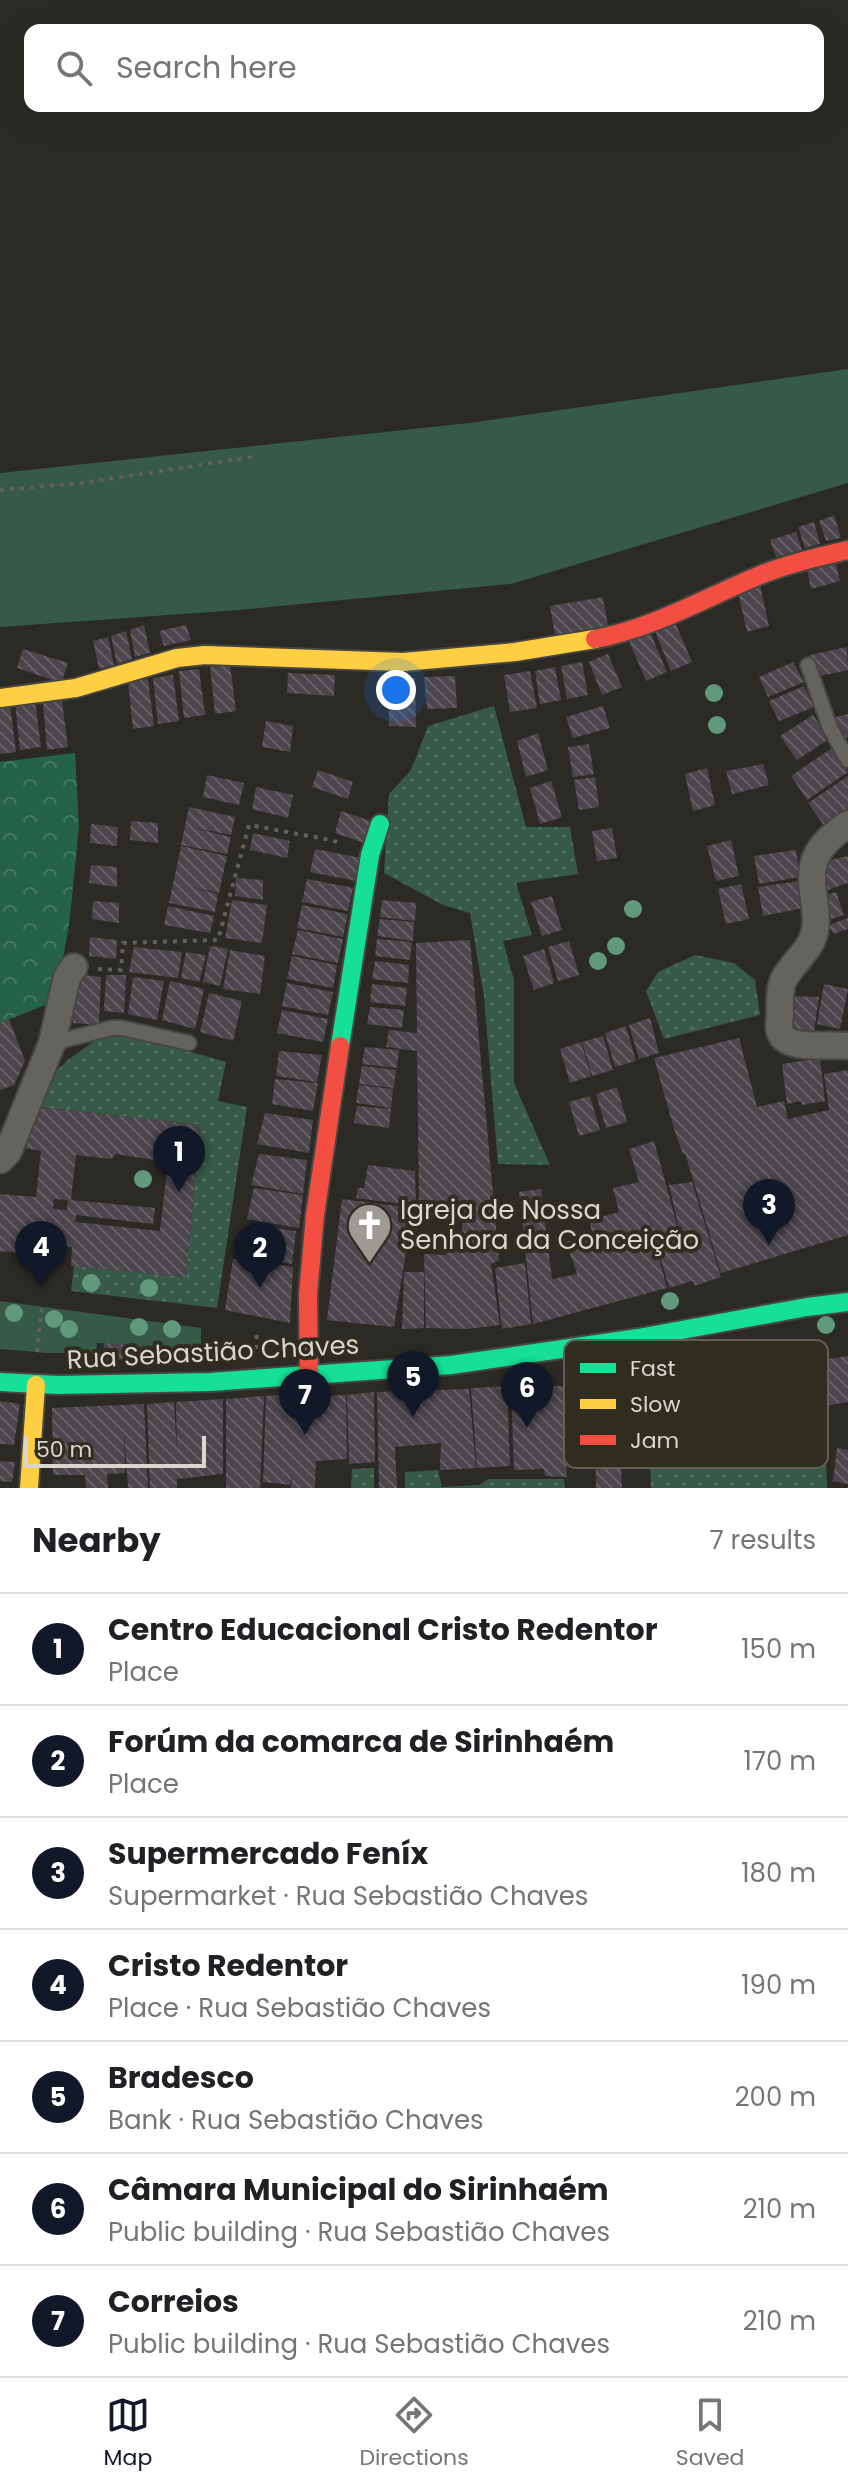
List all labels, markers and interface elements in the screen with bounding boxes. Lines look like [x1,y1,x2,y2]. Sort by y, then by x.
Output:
search box [24,24,824,112]
icon: search [52,46,96,90]
text: Search here [116,46,297,89]
your location [376,670,416,710]
pin: 1 [153,1126,205,1192]
pin: 3 [743,1179,795,1245]
place label: Igreja de Nossa Senhora da Conceição [400,1192,699,1258]
church icon: Igreja de Nossa Senhora da Conceição [345,1201,393,1264]
pin: 4 [15,1221,67,1287]
pin: 2 [234,1222,286,1288]
street label: Rua Sebastião Chaves [66,1326,360,1378]
legend [564,1340,828,1468]
pin: 5 [387,1351,439,1417]
text: Fast [630,1353,675,1384]
pin: 6 [501,1362,553,1428]
pin: 7 [279,1369,331,1435]
text: Slow [630,1389,680,1420]
text: Jam [630,1425,679,1456]
scale bar [24,1432,206,1468]
text: 50 m [36,1434,92,1465]
text: Nearby [32,1516,161,1564]
text: 7 results [709,1522,816,1558]
text: Centro Educacional Cristo Redentor [108,1608,657,1651]
text: 1 [53,1631,63,1667]
text: 150 m [741,1631,816,1667]
text: Place [108,1654,179,1690]
text: Forúm da comarca de Sirinhaém [108,1720,614,1763]
text: 2 [51,1743,65,1779]
text: 170 m [743,1743,816,1779]
text: Place [108,1766,179,1802]
text: Supermercado Feníx [108,1832,428,1875]
text: 3 [50,1855,66,1891]
text: 180 m [741,1855,816,1891]
text: Supermarket · Rua Sebastião Chaves [108,1878,588,1914]
text: Cristo Redentor [108,1944,348,1987]
text: 4 [49,1967,67,2003]
text: 190 m [741,1967,816,2003]
text: Place · Rua Sebastião Chaves [108,1990,491,2026]
text: Bradesco [108,2056,254,2099]
text: 5 [50,2079,66,2115]
text: 200 m [735,2079,816,2115]
text: Bank · Rua Sebastião Chaves [108,2102,484,2138]
text: Câmara Municipal do Sirinhaém [108,2168,609,2211]
text: 6 [50,2191,66,2227]
text: 210 m [743,2191,816,2227]
text: Public building · Rua Sebastião Chaves [108,2214,610,2250]
text: Correios [108,2280,239,2323]
text: 7 [51,2303,65,2339]
text: 210 m [743,2303,816,2339]
text: Public building · Rua Sebastião Chaves [108,2326,610,2362]
tab: Map [104,2393,152,2474]
tab: Directions [359,2393,469,2474]
tab: Saved [676,2393,744,2474]

